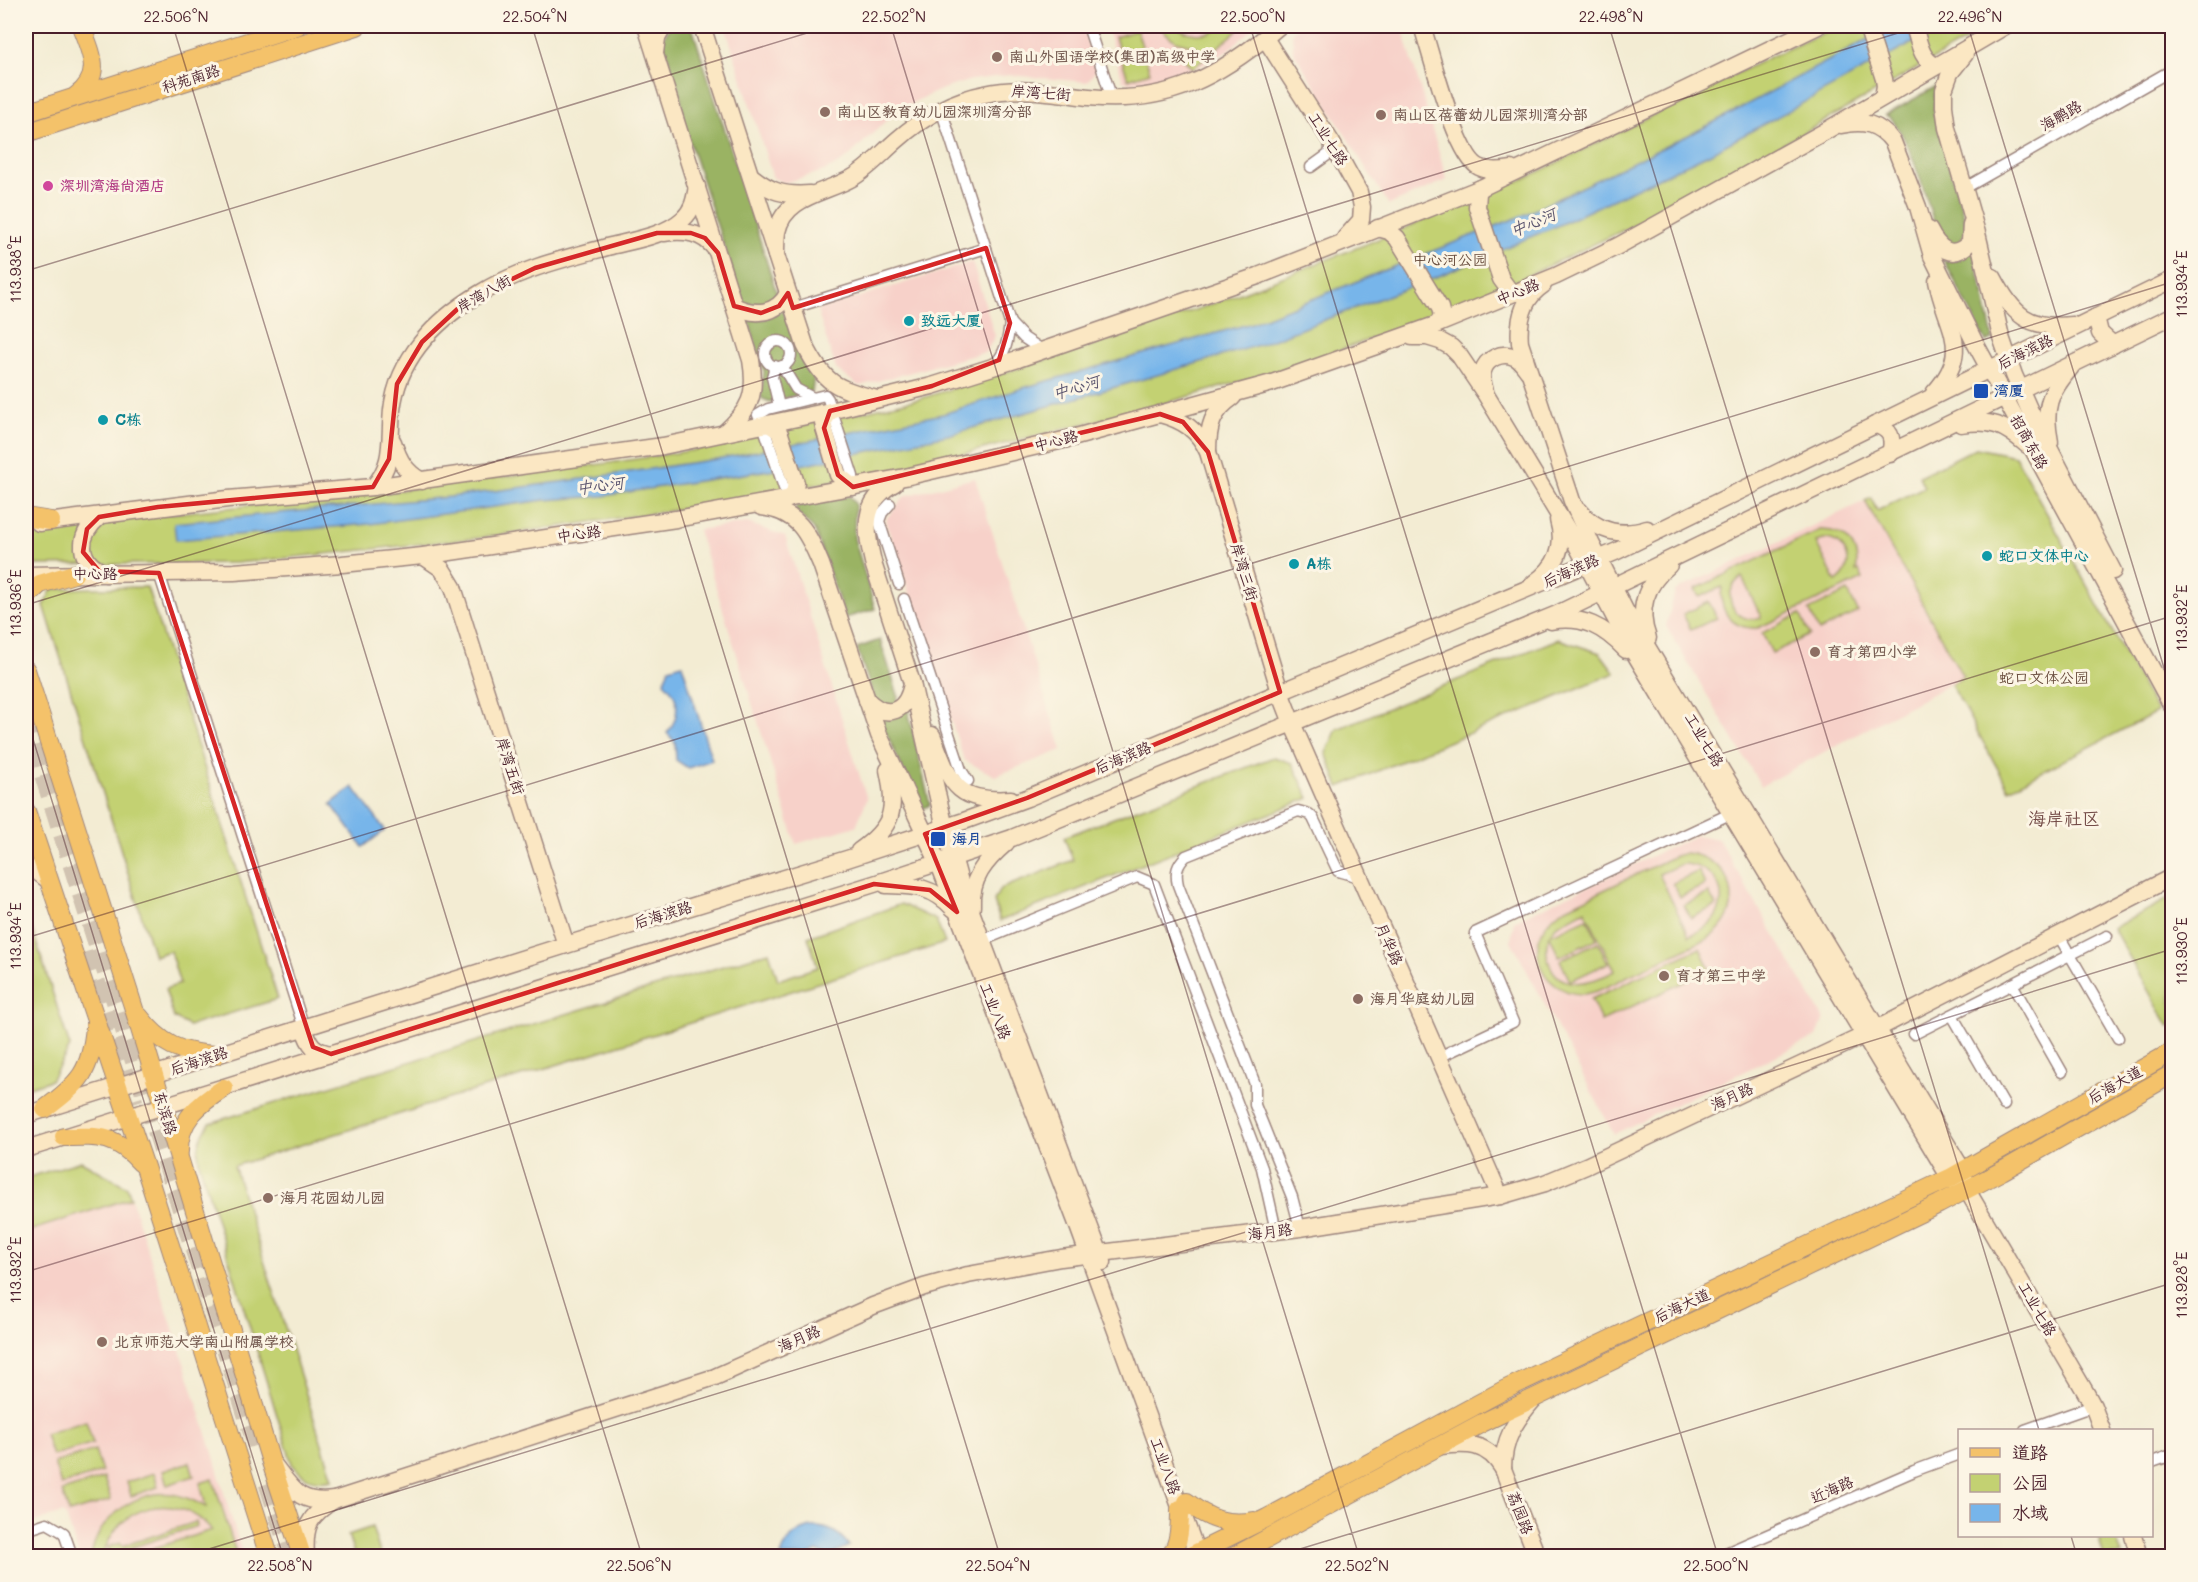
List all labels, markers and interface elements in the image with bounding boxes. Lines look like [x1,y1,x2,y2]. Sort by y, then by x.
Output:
text: 22.506°N [143,6,209,26]
text: 22.504°N [503,6,567,26]
text: 22.502°N [862,6,926,26]
text: 22.500°N [1220,6,1286,26]
text: 22.498°N [1579,6,1643,26]
text: 22.496°N [1938,6,2002,26]
place label: 南山外国语学校(集团)高级中学 [1009,46,1215,66]
marker: 南山外国语学校(集团)高级中学 [990,50,1004,64]
street label: 科苑南路 [159,59,222,97]
street label: 岸湾七街 [1010,80,1072,104]
street label: 海鹏路 [2036,95,2085,135]
place label: 南山区教育幼儿园深圳湾分部 [837,101,1032,121]
place label: 南山区蓓蕾幼儿园深圳湾分部 [1393,104,1588,124]
marker: 南山区教育幼儿园深圳湾分部 [818,105,832,119]
street label: 工业七路 [1304,108,1353,169]
marker: 南山区蓓蕾幼儿园深圳湾分部 [1374,108,1388,122]
place label: 深圳湾海尚酒店 [60,175,165,195]
marker: 深圳湾海尚酒店 [41,179,55,193]
water label: 中心河 [1507,201,1562,241]
text: 113.938°E [5,235,25,303]
park label: 中心河公园 [1412,249,1488,269]
text: 113.934°E [2171,250,2191,318]
street label: 岸湾八街 [453,269,514,317]
street label: 中心路 [1493,273,1542,309]
place label: 致远大厦 [921,310,981,330]
marker: 致远大厦 [902,314,916,328]
street label: 后海滨路 [1993,329,2056,373]
water label: 中心河 [1050,369,1105,403]
place label: 湾厦 [1994,380,2024,400]
marker: 湾厦 [1972,382,1990,400]
place label: C栋 [115,409,141,429]
street label: 招商东路 [2007,410,2053,473]
marker: C栋 [96,413,110,427]
street label: 中心路 [1031,425,1080,455]
water label: 中心河 [575,471,628,498]
street label: 中心路 [555,520,603,546]
street label: 岸湾三街 [1227,540,1263,603]
place label: 蛇口文体中心 [1999,545,2089,565]
street label: 后海滨路 [1539,549,1602,591]
marker: 蛇口文体中心 [1980,549,1994,563]
place label: A栋 [1306,553,1331,573]
marker: A栋 [1287,557,1301,571]
street label: 中心路 [72,563,118,583]
text: 113.936°E [5,569,25,637]
text: 113.932°E [2171,584,2191,652]
place label: 育才第四小学 [1827,641,1917,661]
marker: 育才第四小学 [1808,645,1822,659]
park label: 蛇口文体公园 [1999,667,2089,687]
street label: 工业七路 [1681,709,1729,770]
street label: 岸湾五街 [492,734,530,797]
street label: 后海滨路 [1091,736,1154,778]
district label: 海岸社区 [2028,806,2100,830]
place label: 海月 [952,828,982,848]
marker: 海月 [929,830,947,848]
street label: 后海滨路 [631,896,694,932]
text: 113.934°E [5,902,25,970]
text: 113.930°E [2171,917,2191,985]
street label: 月华路 [1372,919,1408,968]
place label: 育才第三中学 [1676,965,1766,985]
marker: 育才第三中学 [1657,969,1671,983]
street label: 工业八路 [976,979,1016,1042]
place label: 海月华庭幼儿园 [1370,988,1475,1008]
marker: 海月华庭幼儿园 [1351,992,1365,1006]
street label: 后海滨路 [167,1041,230,1079]
street label: 后海大道 [2084,1060,2145,1108]
street label: 海月路 [1707,1078,1756,1115]
street label: 东滨路 [150,1088,182,1137]
place label: 海月花园幼儿园 [280,1187,385,1207]
marker: 海月花园幼儿园 [261,1191,275,1205]
street label: 海月路 [1246,1218,1293,1244]
text: 113.932°E [5,1236,25,1304]
text: 113.928°E [2171,1251,2191,1319]
street label: 工业七路 [2014,1278,2062,1339]
street label: 后海大道 [1650,1283,1713,1327]
street label: 海月路 [774,1320,823,1356]
place label: 北京师范大学南山附属学校 [114,1331,294,1351]
marker: 北京师范大学南山附属学校 [95,1335,109,1349]
legend [1958,1429,2153,1537]
street label: 工业八路 [1146,1434,1186,1497]
text: 道路 [2012,1440,2048,1464]
text: 公园 [2012,1470,2048,1494]
street label: 近海路 [1807,1471,1856,1507]
street label: 荔园路 [1504,1488,1538,1537]
text: 水域 [2012,1500,2048,1524]
text: 22.508°N [247,1555,313,1575]
text: 22.506°N [606,1555,672,1575]
text: 22.504°N [966,1555,1030,1575]
text: 22.502°N [1325,1555,1389,1575]
text: 22.500°N [1683,1555,1749,1575]

